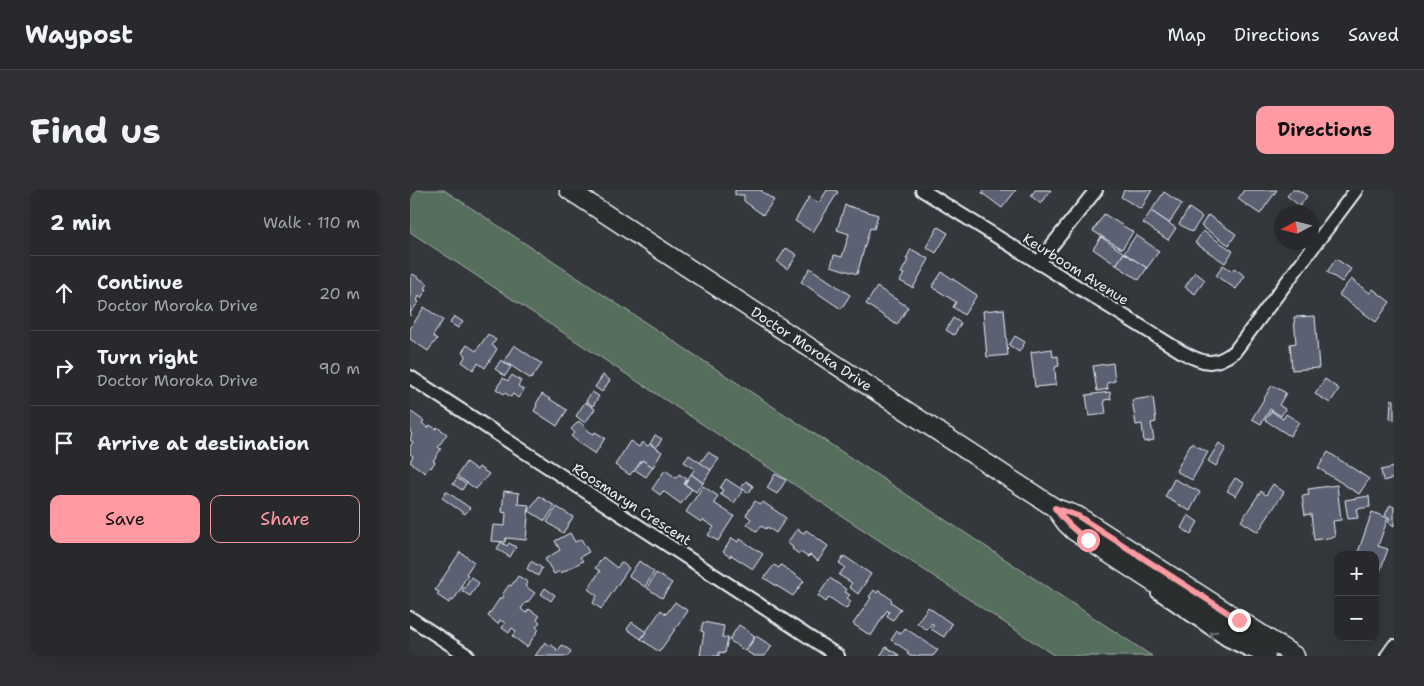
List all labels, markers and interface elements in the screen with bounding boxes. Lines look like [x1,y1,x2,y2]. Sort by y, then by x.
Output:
text: Waypost [25,19,133,51]
text: Map [1168,23,1206,47]
text: Directions [1234,23,1320,47]
text: Saved [1348,23,1399,47]
button: Directions [1256,106,1394,154]
text: Find us [30,107,161,154]
north arrow [1274,205,1319,250]
text: 2 min [50,209,111,237]
text: Walk · 110 m [263,212,360,233]
street label: Keurboom Avenue [1020,229,1133,309]
text: Continue [97,270,183,295]
icon: ahead [50,279,78,307]
text: 20 m [319,283,360,304]
text: Doctor Moroka Drive [97,295,258,316]
street label: Doctor Moroka Drive [748,303,876,395]
text: Turn right [97,345,198,370]
icon: right [50,354,78,382]
text: 90 m [319,358,360,379]
text: Doctor Moroka Drive [97,370,258,391]
icon: arrive [50,429,78,457]
text: Arrive at destination [97,431,309,456]
street label: Roosmaryn Crescent [569,459,695,549]
button: Save [50,495,200,543]
button: Share [210,495,360,543]
route start [1077,529,1100,552]
map controls [1334,551,1379,641]
button: + [1334,551,1379,596]
button: − [1334,596,1379,641]
route end [1228,609,1251,632]
one-way arrow [1209,631,1219,640]

